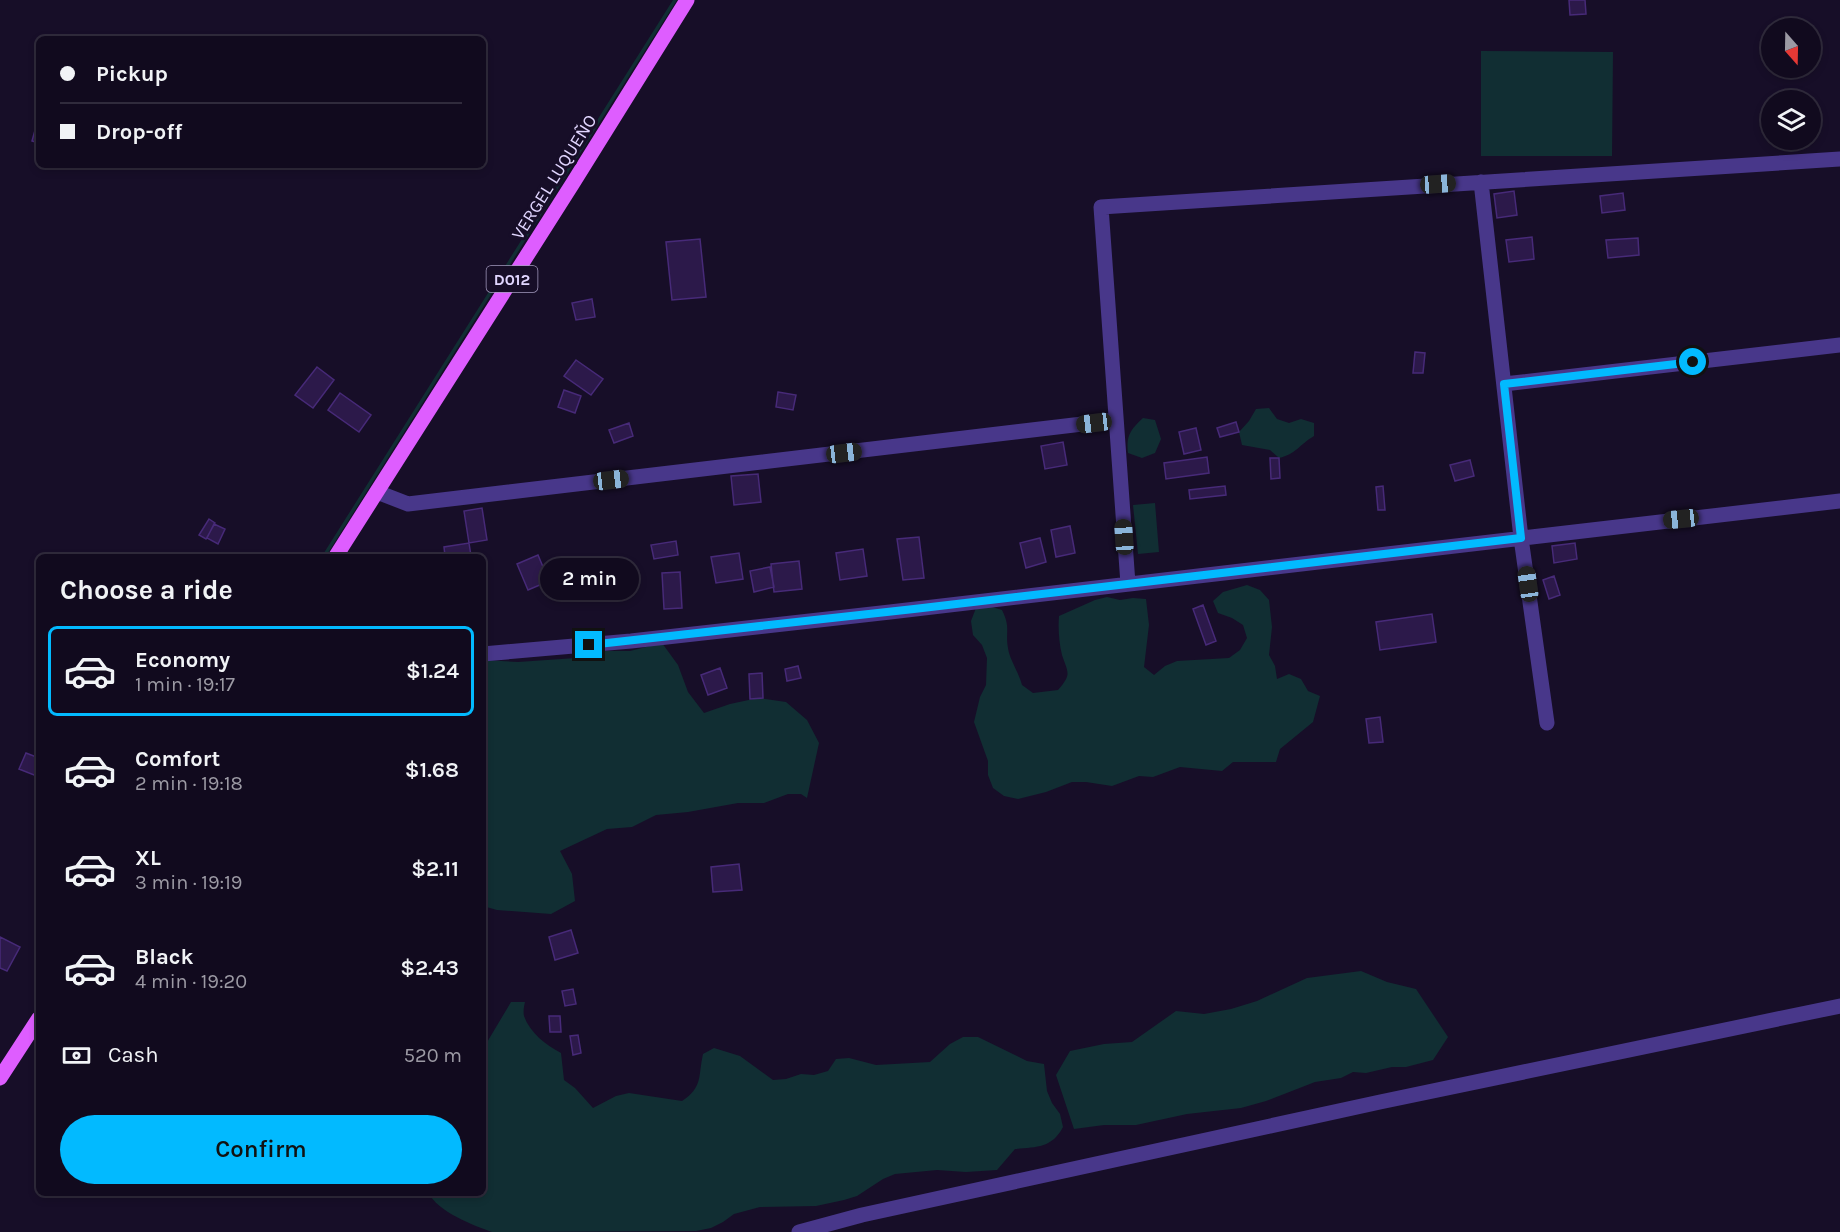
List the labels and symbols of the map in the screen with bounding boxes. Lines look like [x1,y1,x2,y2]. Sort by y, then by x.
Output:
north arrow [1761,18,1821,78]
street label: VERGEL LUQUEÑO [507,110,601,244]
car [1419,174,1457,194]
road number: D012 [486,266,538,292]
route start [1679,348,1706,375]
car [1075,412,1113,434]
car [825,442,863,464]
car [592,469,630,491]
car [1662,508,1700,530]
car [1114,518,1134,556]
callout: 2 min [540,558,638,600]
car [1517,565,1539,603]
route end [575,631,602,658]

